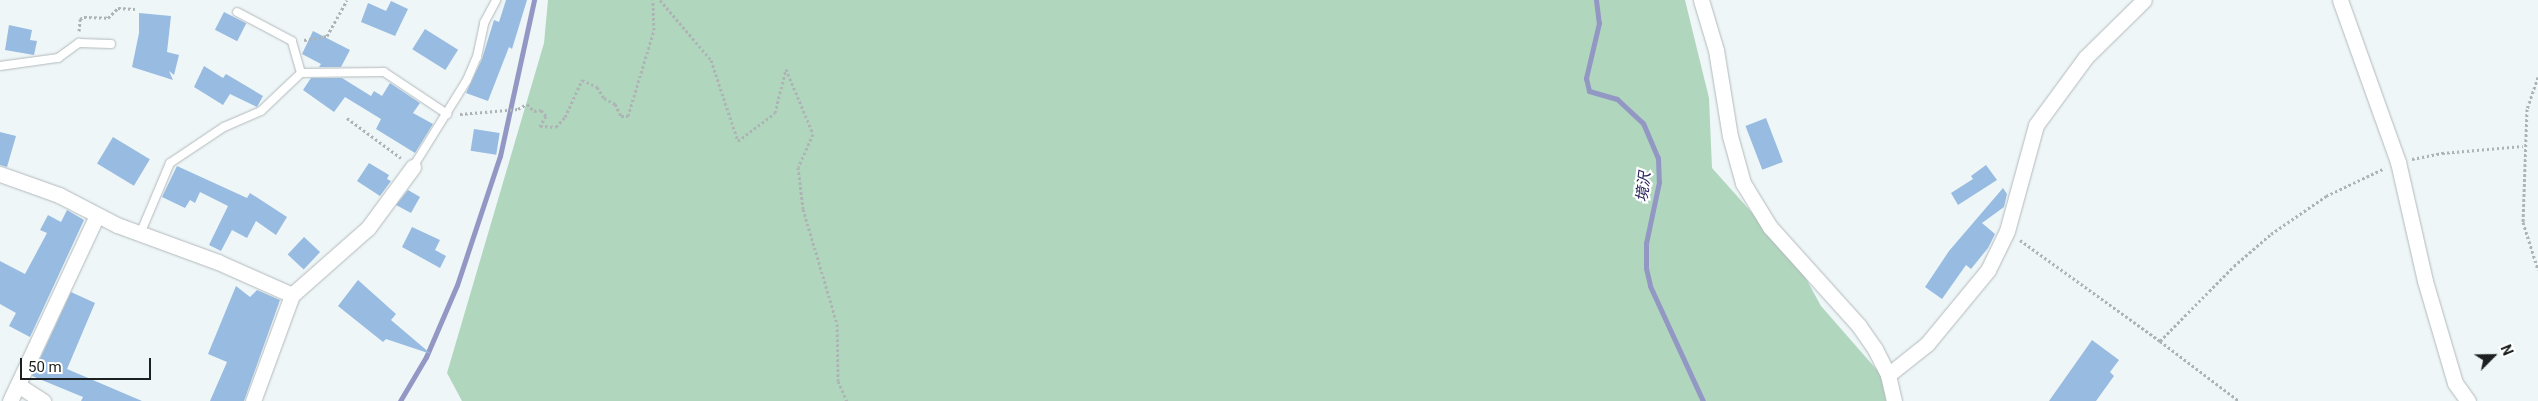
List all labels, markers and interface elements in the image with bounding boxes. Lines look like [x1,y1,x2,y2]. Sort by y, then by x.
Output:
water label: 境沢 [1633,171,1655,203]
north arrow [2468,331,2518,381]
text: N [2498,342,2516,358]
scale bar [22,348,154,380]
text: 50 m [28,358,62,376]

